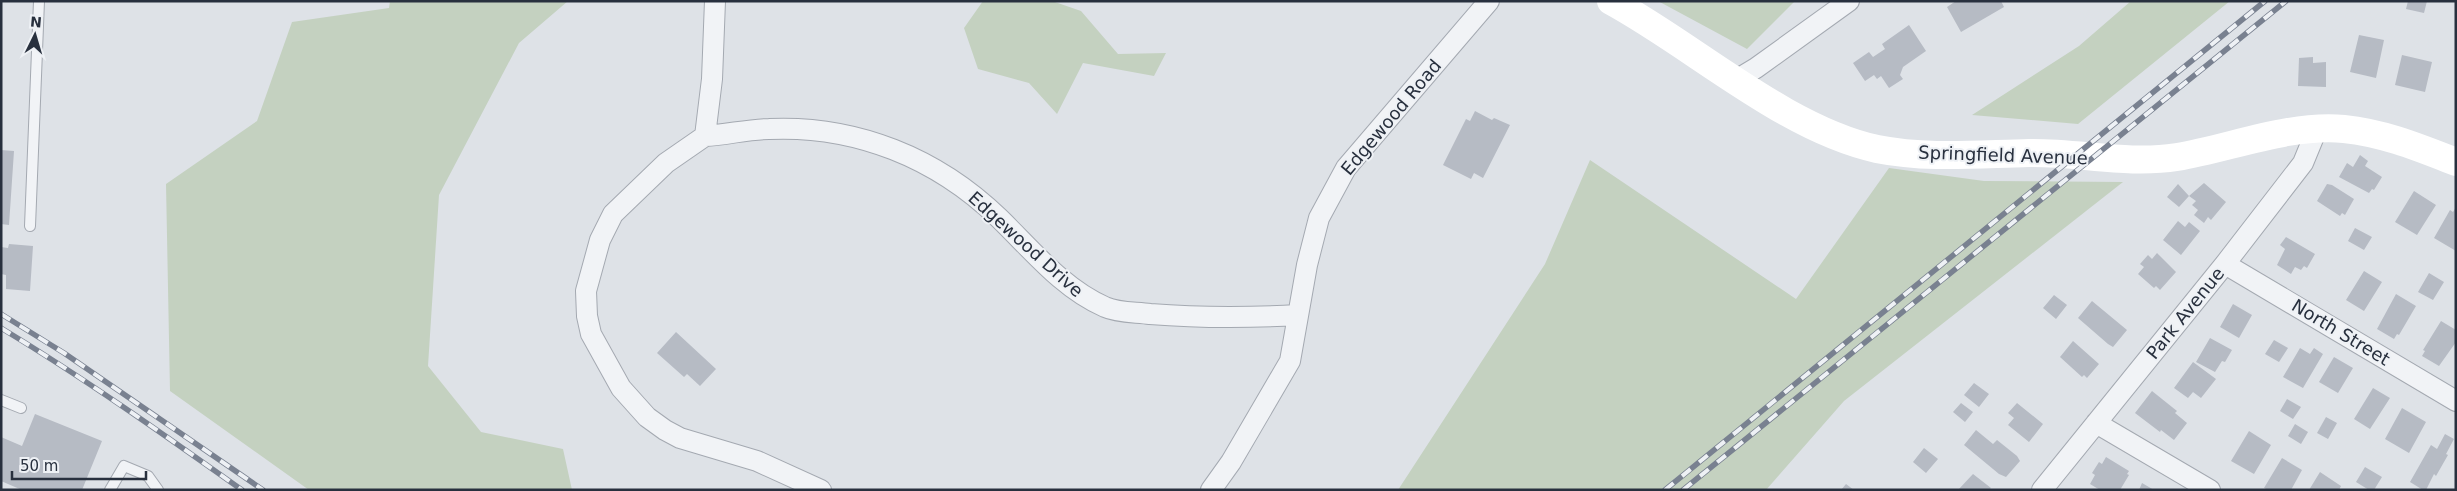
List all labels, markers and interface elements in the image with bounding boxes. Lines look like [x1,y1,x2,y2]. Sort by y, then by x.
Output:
north arrow [10,10,60,60]
text: N [30,14,43,31]
street label: Edgewood Road [1337,55,1445,179]
street label: Springfield Avenue [1918,142,2088,168]
street label: Edgewood Drive [964,187,1088,301]
street label: Park Avenue [2142,263,2228,363]
street label: North Street [2288,294,2394,370]
scale bar [12,448,146,480]
text: 50 m [20,457,58,475]

